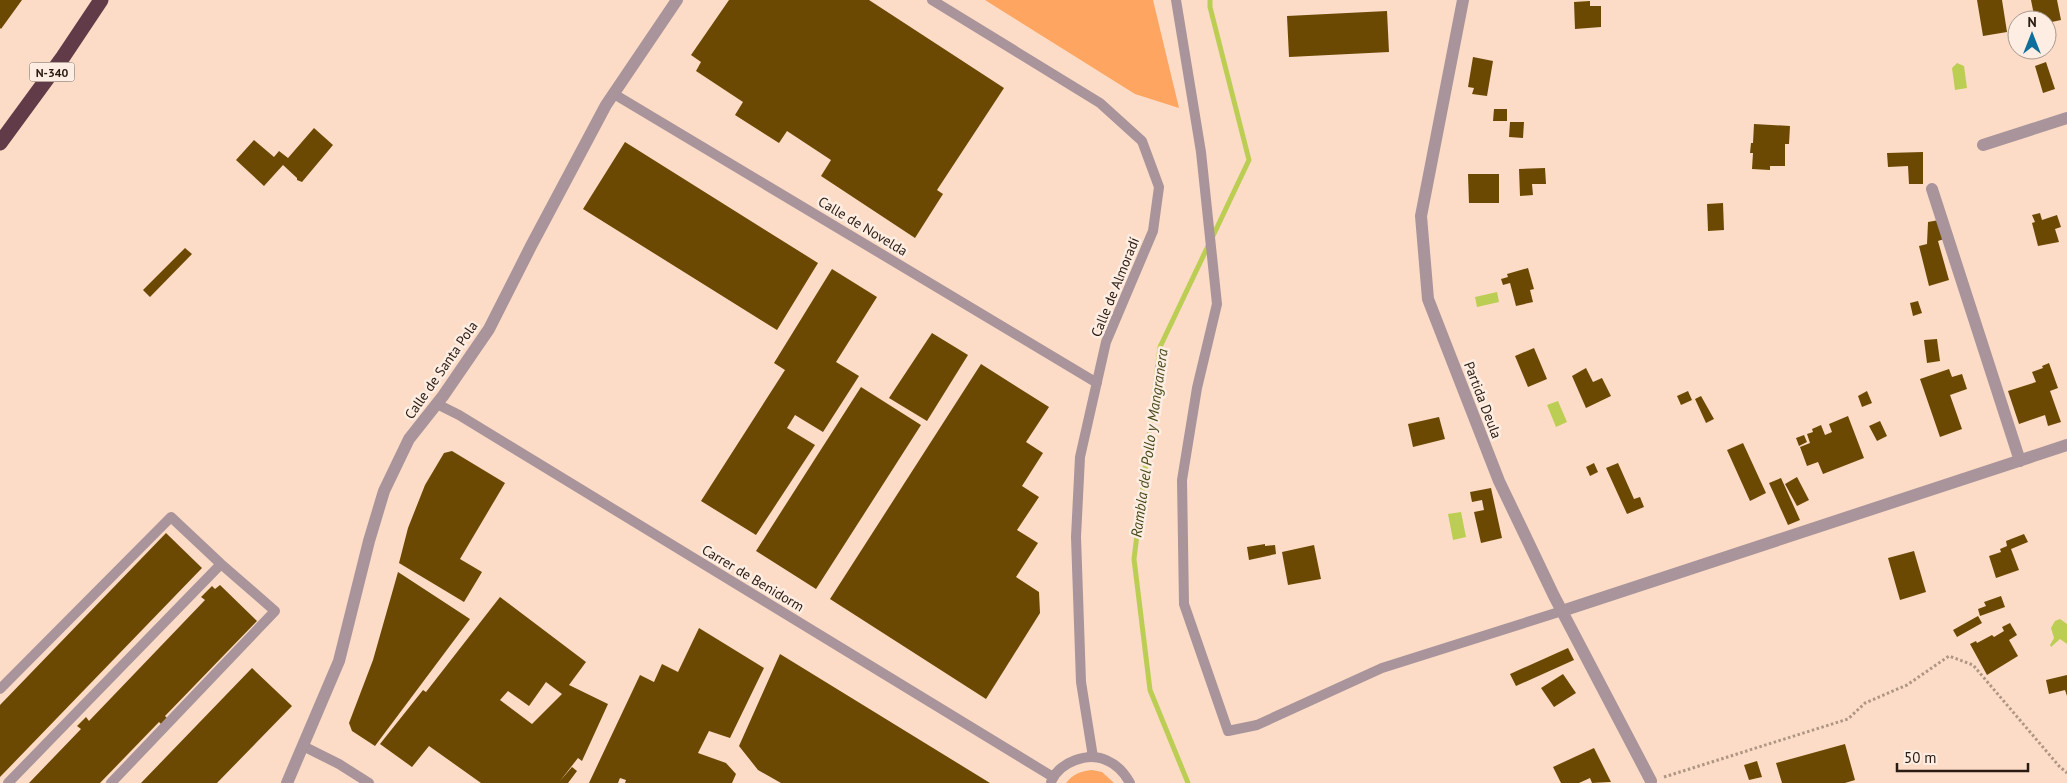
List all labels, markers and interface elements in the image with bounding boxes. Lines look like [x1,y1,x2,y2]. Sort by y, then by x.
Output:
north arrow [2007,10,2057,60]
text: N [2027,13,2037,31]
road number: N-340 [30,62,74,82]
street label: Calle de Novelda [815,192,911,260]
street label: Calle de Almoradí [1087,234,1143,339]
street label: Calle de Santa Pola [401,318,482,422]
water label: Rambla del Pollo y Mangranera [1126,347,1172,539]
street label: Partida Deula [1460,359,1506,441]
street label: Carrer de Benidorm [699,540,807,616]
scale bar [1897,740,2028,772]
text: 50 m [1904,748,1937,767]

